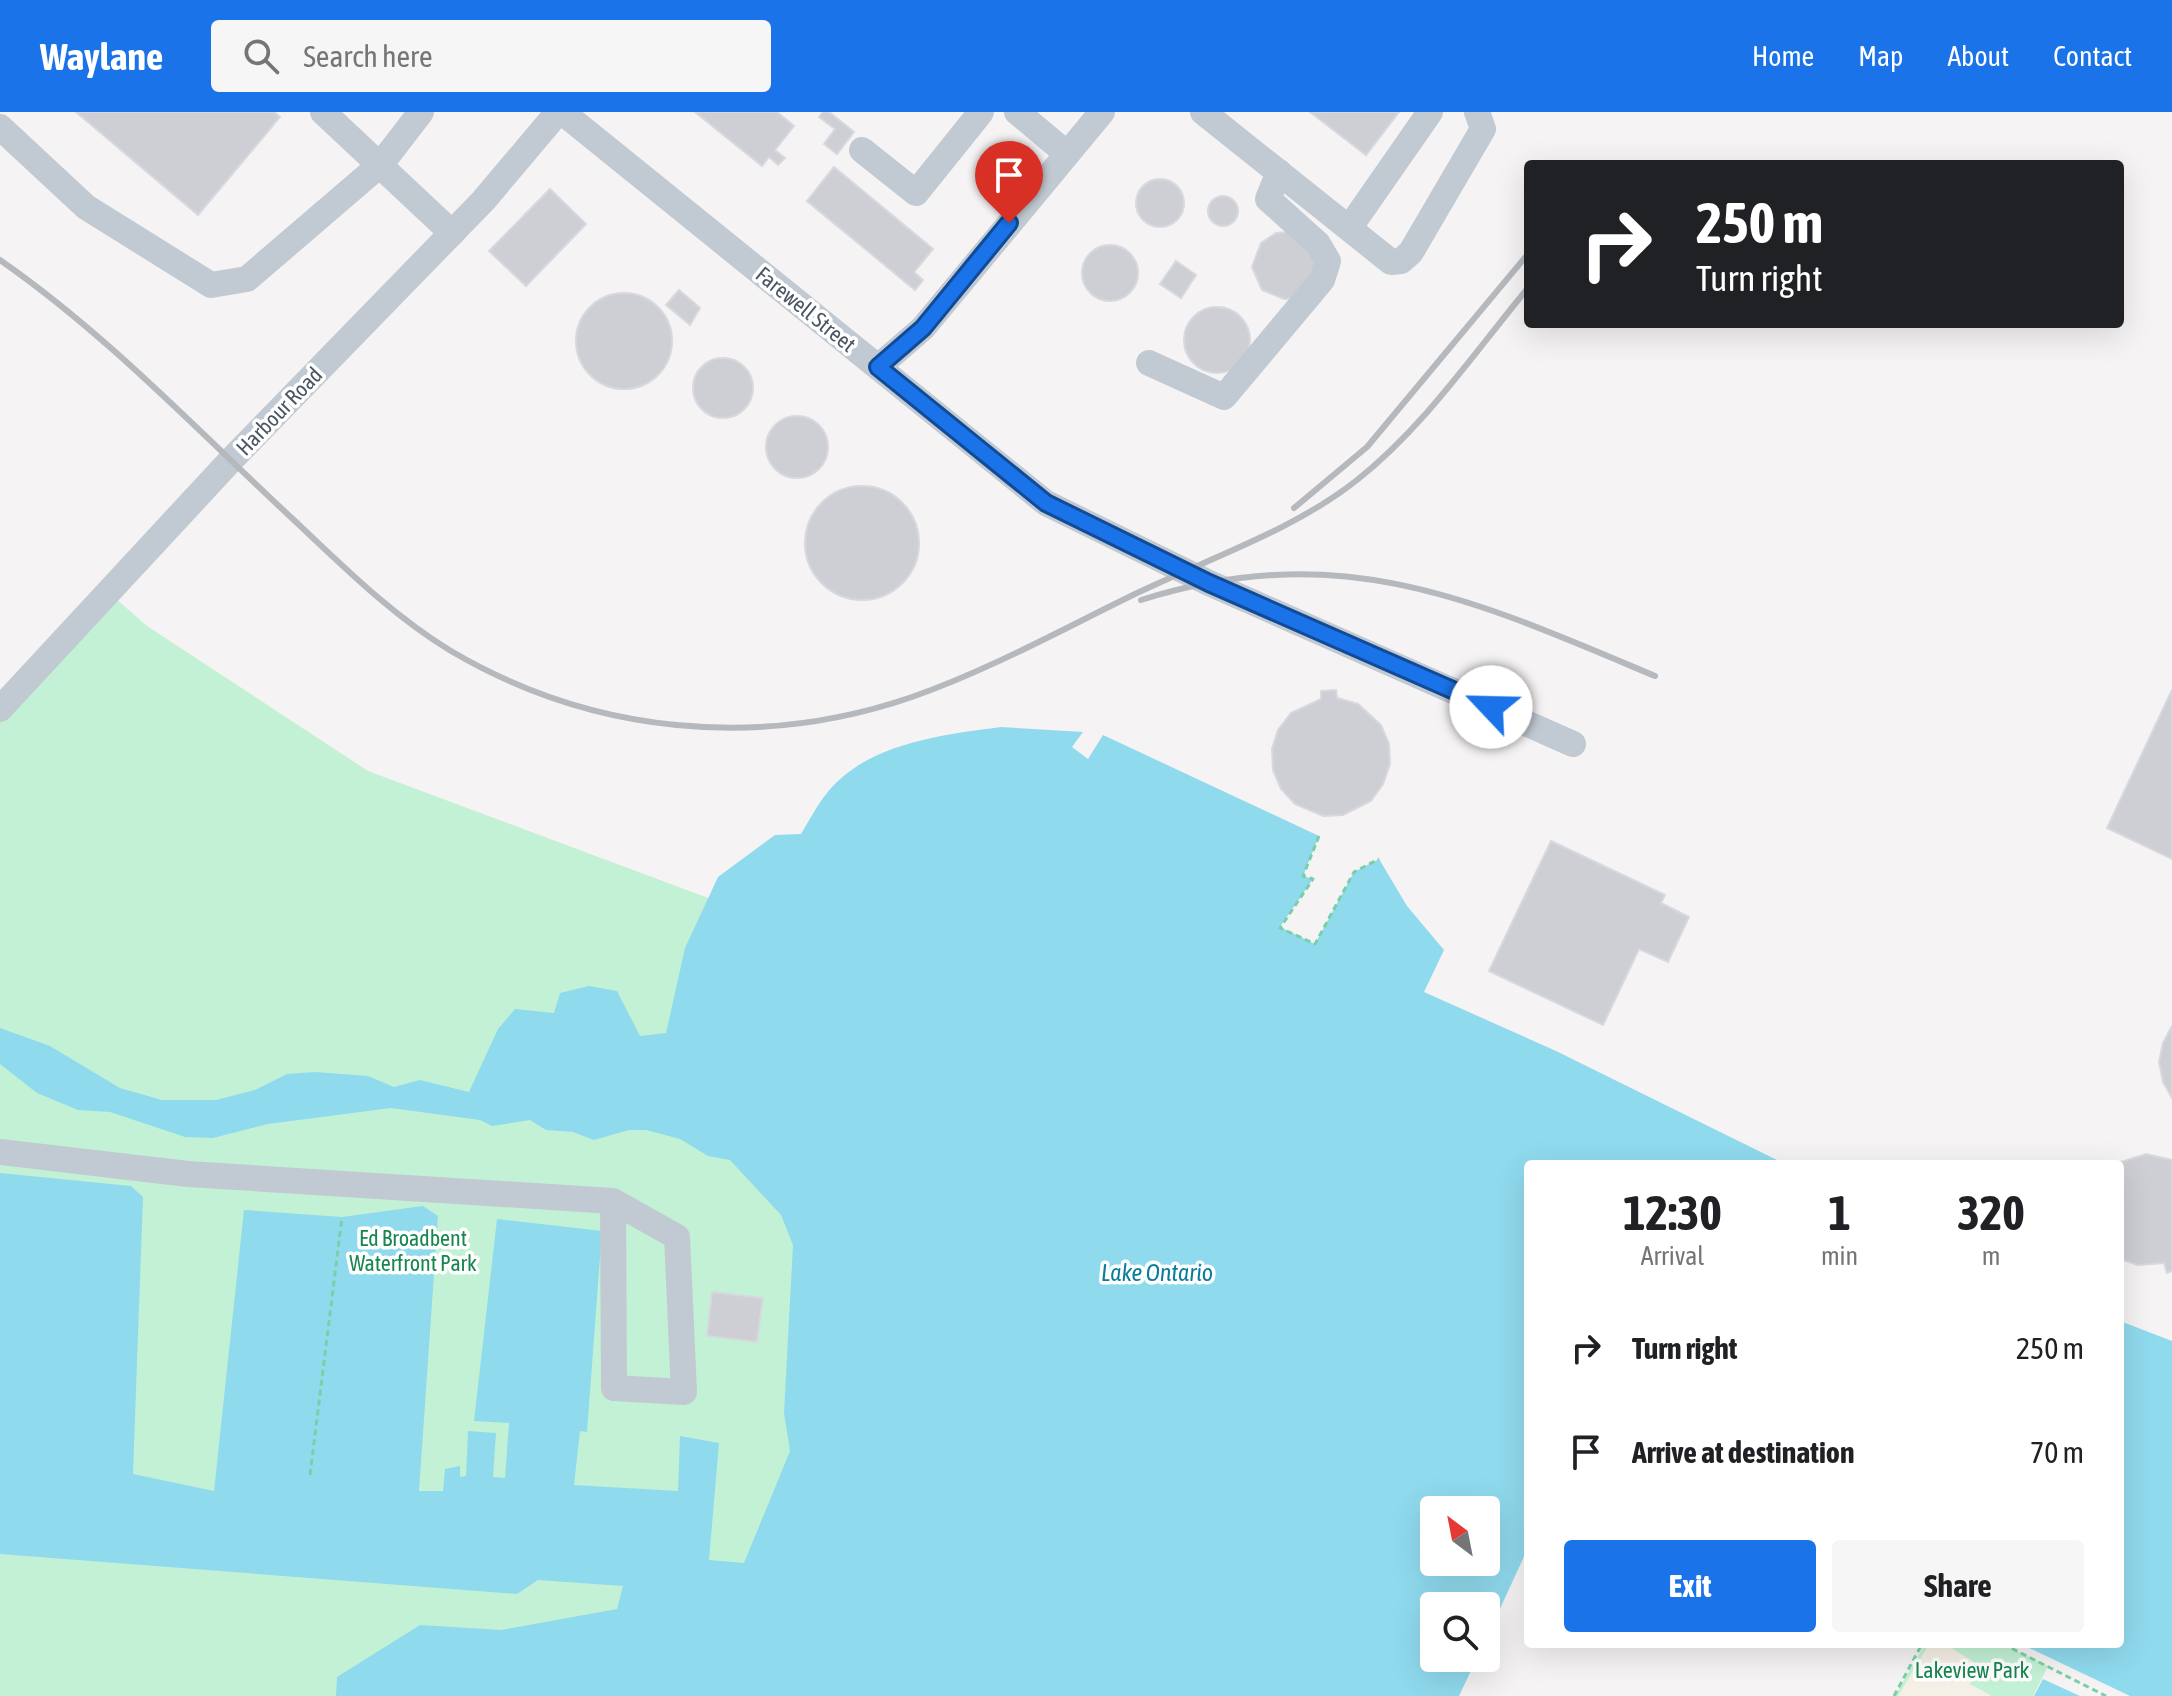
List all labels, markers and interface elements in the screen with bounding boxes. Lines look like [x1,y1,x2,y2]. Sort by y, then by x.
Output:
search box [211,20,771,92]
icon: search [239,34,283,78]
text: Waylane [40,35,163,78]
text: Search here [303,39,433,73]
text: Home [1752,40,1814,72]
text: Map [1858,40,1903,72]
text: About [1947,40,2009,72]
text: Contact [2053,40,2132,72]
pin [975,141,1043,223]
icon: arrive [987,153,1031,197]
text: 250 m [1696,191,1823,255]
icon: right [1564,192,1668,296]
text: Turn right [1696,257,1823,299]
street label: Farewell Street [751,261,861,357]
street label: Harbour Road [231,362,327,460]
position arrow [1449,665,1533,749]
text: 12:30 [1623,1185,1722,1240]
text: 1 [1828,1185,1851,1240]
text: 320 [1957,1185,2025,1240]
park label: Ed Broadbent Waterfront Park [349,1225,477,1276]
text: Arrival [1641,1241,1704,1271]
text: min [1821,1241,1858,1271]
text: m [1982,1241,2000,1271]
water label: Lake Ontario [1101,1259,1213,1286]
icon: right [1564,1326,1608,1370]
text: Turn right [1632,1331,1738,1365]
text: 250 m [2016,1331,2084,1365]
icon: arrive [1564,1430,1608,1474]
text: Arrive at destination [1632,1435,1854,1469]
text: 70 m [2030,1435,2084,1469]
north arrow [1420,1496,1500,1576]
map controls [1420,1496,1500,1672]
button: Exit [1564,1540,1816,1632]
button: Share [1832,1540,2084,1632]
button: search [1420,1592,1500,1672]
park label: Lakeview Park [1915,1657,2030,1683]

